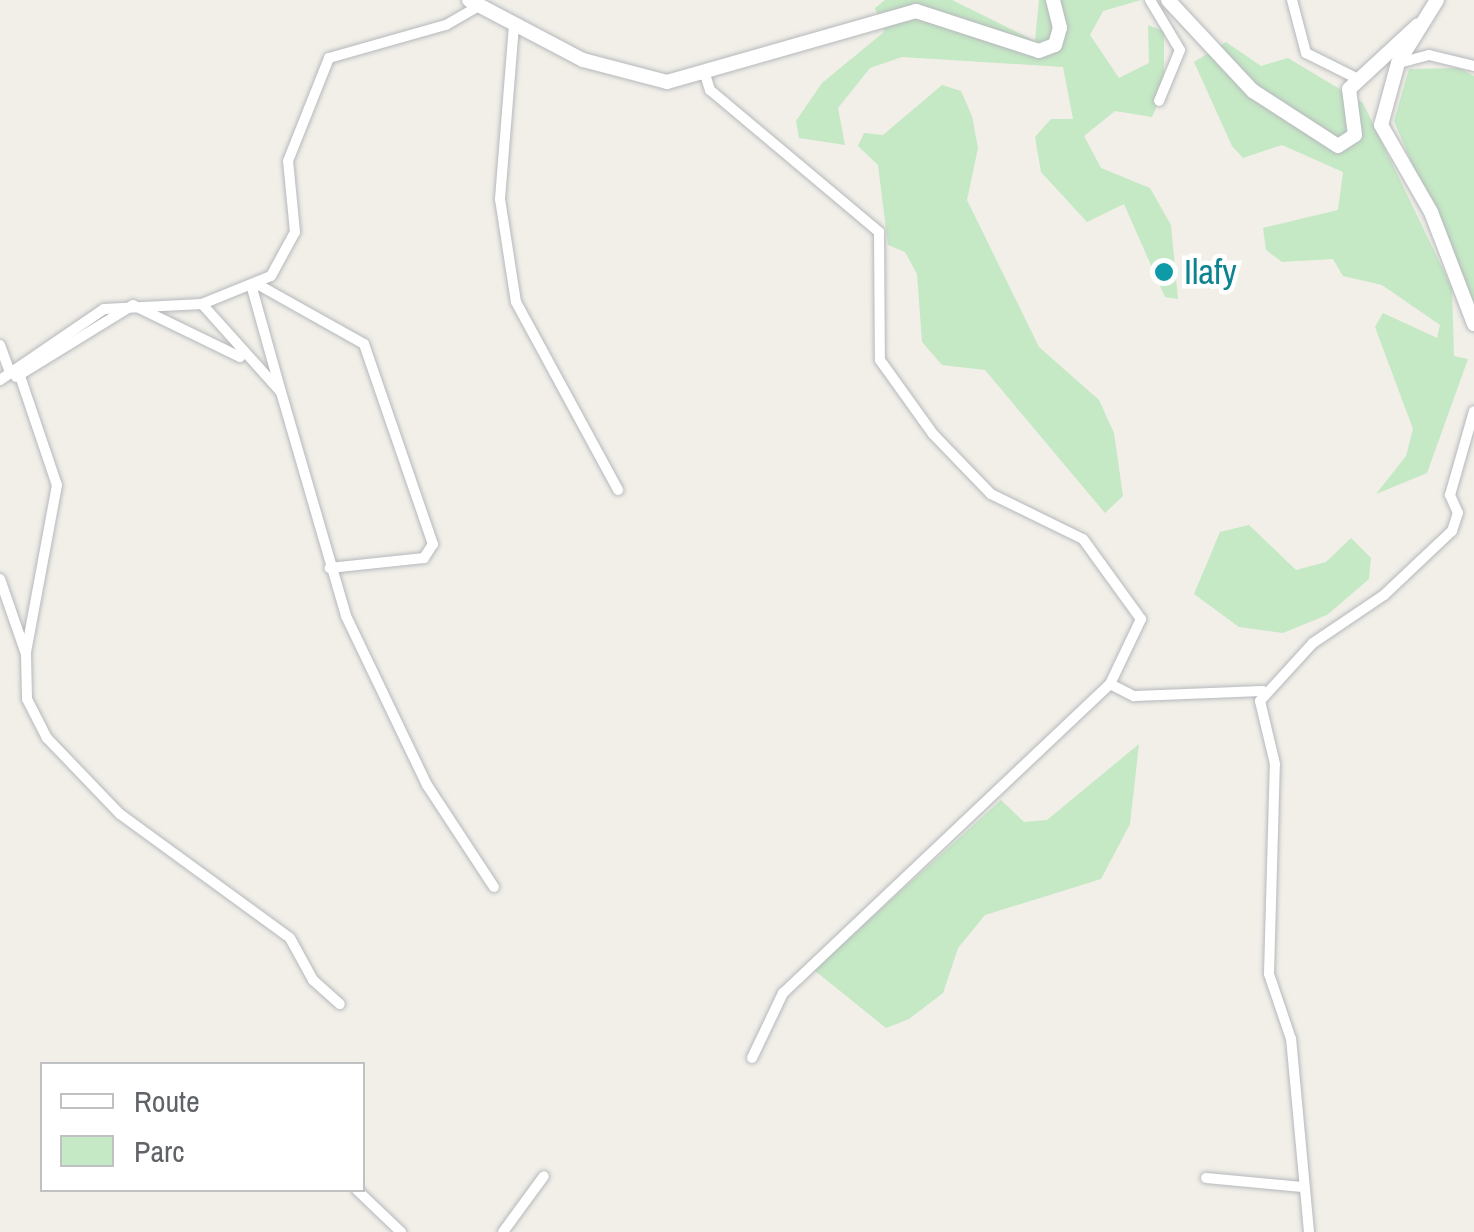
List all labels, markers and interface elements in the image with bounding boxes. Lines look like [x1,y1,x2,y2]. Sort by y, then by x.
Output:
place label: Ilafy [1184,251,1237,293]
marker: Ilafy [1153,261,1175,283]
legend [40,1062,365,1192]
text: Route [134,1081,200,1121]
text: Parc [134,1131,185,1171]

